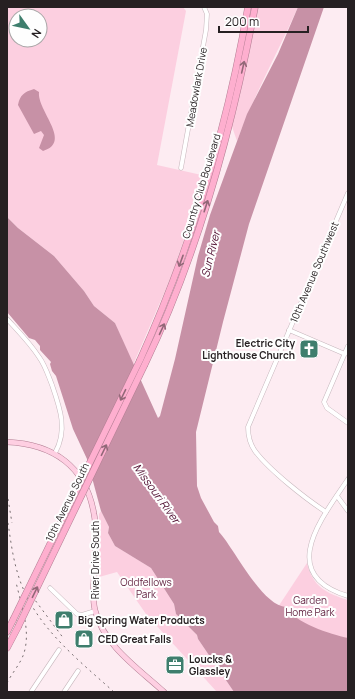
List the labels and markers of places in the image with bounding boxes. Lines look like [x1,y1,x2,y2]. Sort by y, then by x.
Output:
place label: Electric City Lighthouse Church [202,336,295,362]
church icon: Electric City Lighthouse Church [298,338,320,360]
shop icon: Big Spring Water Products [53,609,75,631]
place label: Big Spring Water Products [78,613,205,627]
shop icon: CED Great Falls [73,628,95,650]
place label: CED Great Falls [98,632,172,646]
place label: Loucks & Glassley [189,652,232,678]
office icon: Loucks & Glassley [164,654,186,676]

